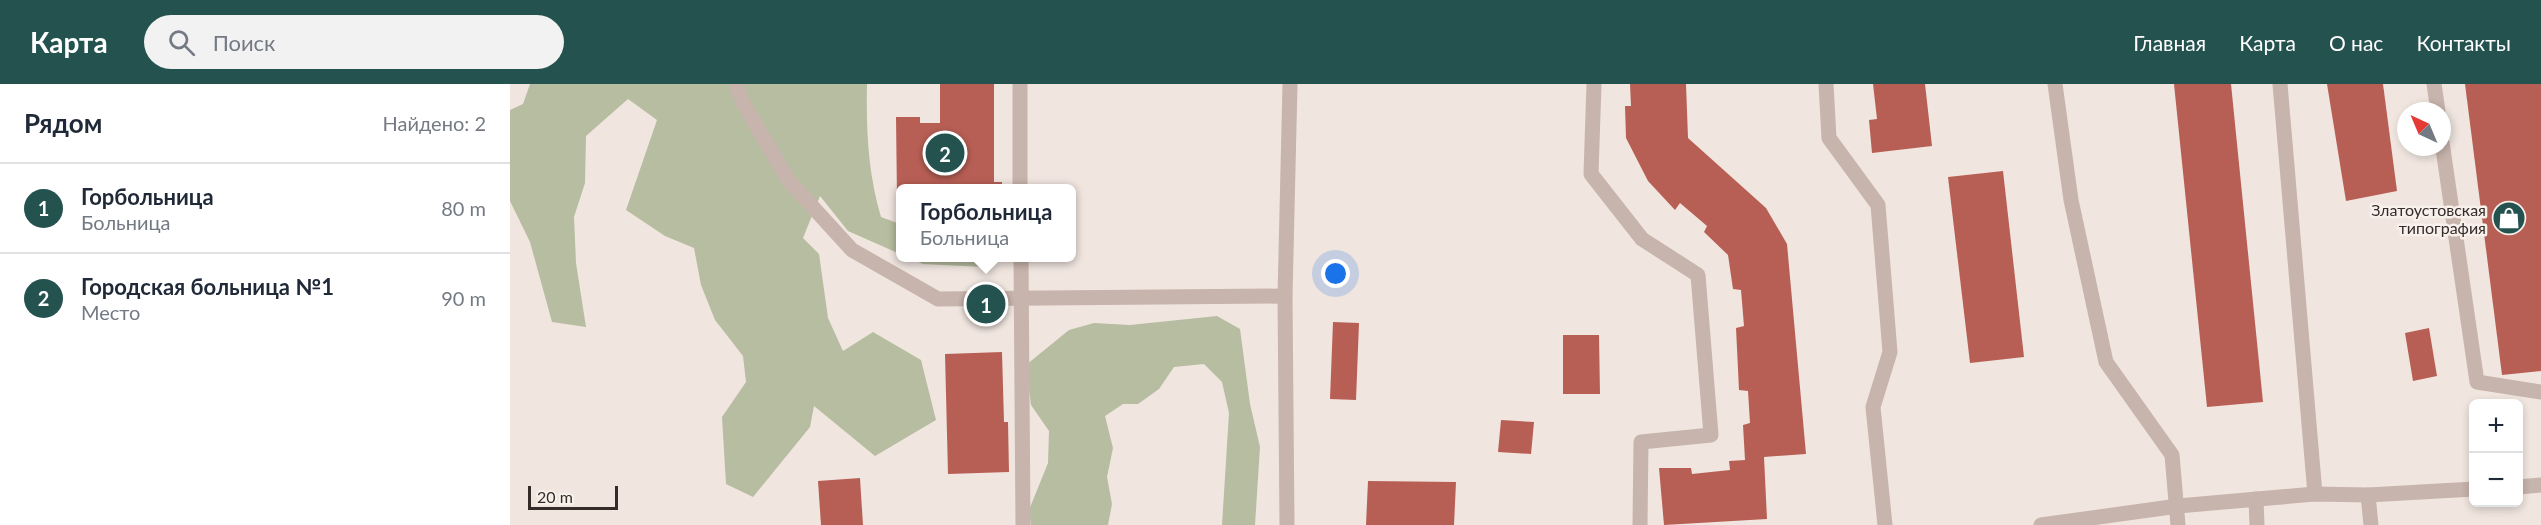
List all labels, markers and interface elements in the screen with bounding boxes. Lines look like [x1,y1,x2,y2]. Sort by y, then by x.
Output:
search box [144,15,564,69]
text: Карта [30,25,108,59]
icon: search [165,26,198,59]
text: Поиск [213,29,276,56]
text: Главная [2133,30,2206,55]
text: Карта [2239,30,2296,55]
text: О нас [2329,30,2383,55]
text: Контакты [2416,30,2511,55]
north arrow [2397,102,2451,156]
text: Рядом [24,107,102,139]
text: Найдено: 2 [383,111,486,135]
pin: 2 [926,130,964,176]
text: Горбольница [81,183,214,210]
popup [896,184,1076,262]
text: 1 [38,196,49,220]
text: 80 m [441,196,486,220]
text: Горбольница [920,198,1052,225]
place label: Златоустовская типография [2371,200,2486,237]
shop icon: Златоустовская типография [2491,200,2527,236]
text: Больница [81,210,170,234]
text: Больница [920,225,1009,249]
your location [1321,259,1350,288]
text: Городская больница №1 [81,273,334,300]
pin: 1 [966,282,1006,326]
text: 2 [38,286,49,310]
text: 90 m [441,286,486,310]
text: Место [81,300,140,324]
map controls [2469,399,2523,507]
button: + [2469,399,2523,453]
button: − [2469,453,2523,507]
scale bar [528,483,618,510]
text: 20 m [537,487,573,506]

